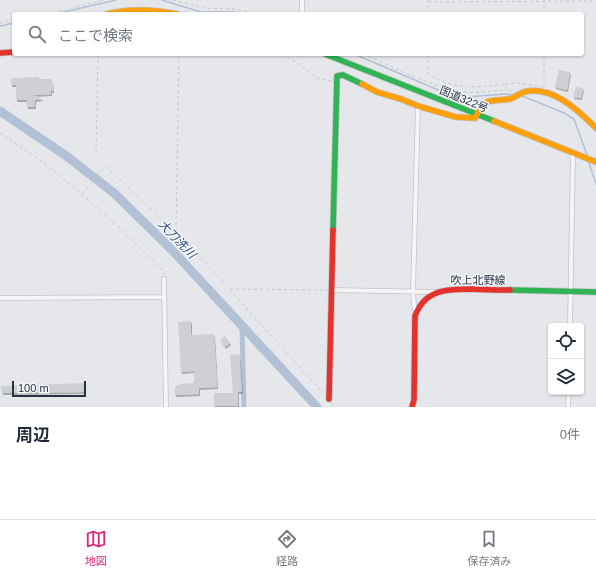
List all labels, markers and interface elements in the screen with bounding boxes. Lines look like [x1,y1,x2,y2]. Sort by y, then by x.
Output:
search box [12,12,584,56]
icon: search [26,23,48,45]
text: ここで検索 [58,27,133,44]
street label: 国道322号 [438,84,490,114]
water label: 大刀洗川 [155,217,200,263]
street label: 吹上北野線 [451,274,506,286]
map controls [548,323,584,395]
button: locate [548,323,584,359]
button: layers [548,359,584,395]
scale bar [12,379,86,398]
text: 100 m [18,382,49,394]
text: 周辺 [16,426,50,445]
text: 0件 [560,427,580,442]
tab: 地図 [85,528,107,568]
tab: 経路 [276,528,298,568]
tab: 保存済み [467,528,511,568]

